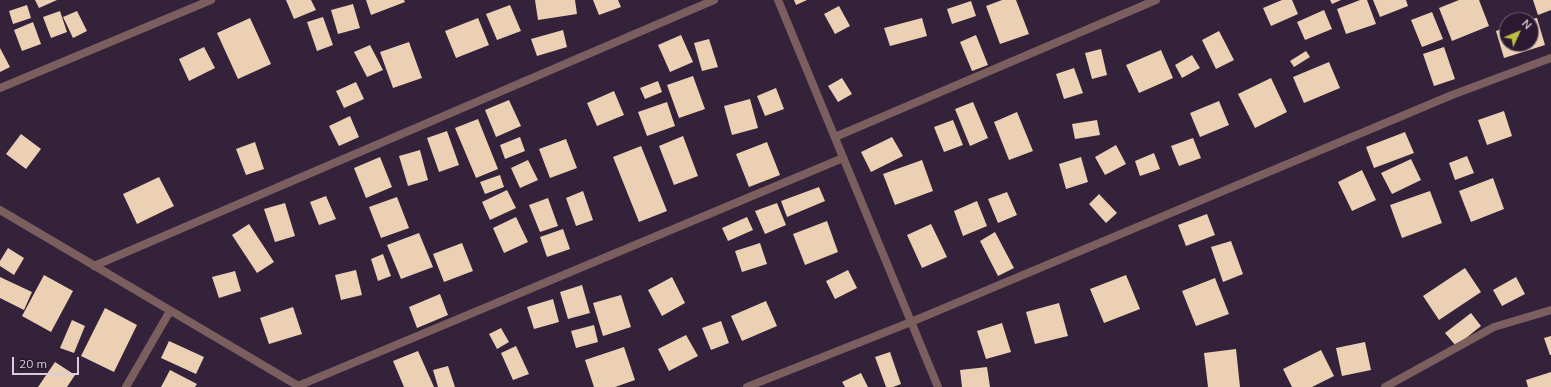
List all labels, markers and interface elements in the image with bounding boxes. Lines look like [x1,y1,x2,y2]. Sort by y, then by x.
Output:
north arrow [1499,12,1539,52]
text: N [1519,17,1535,32]
scale bar [14,349,81,375]
text: 20 m [19,356,47,371]

